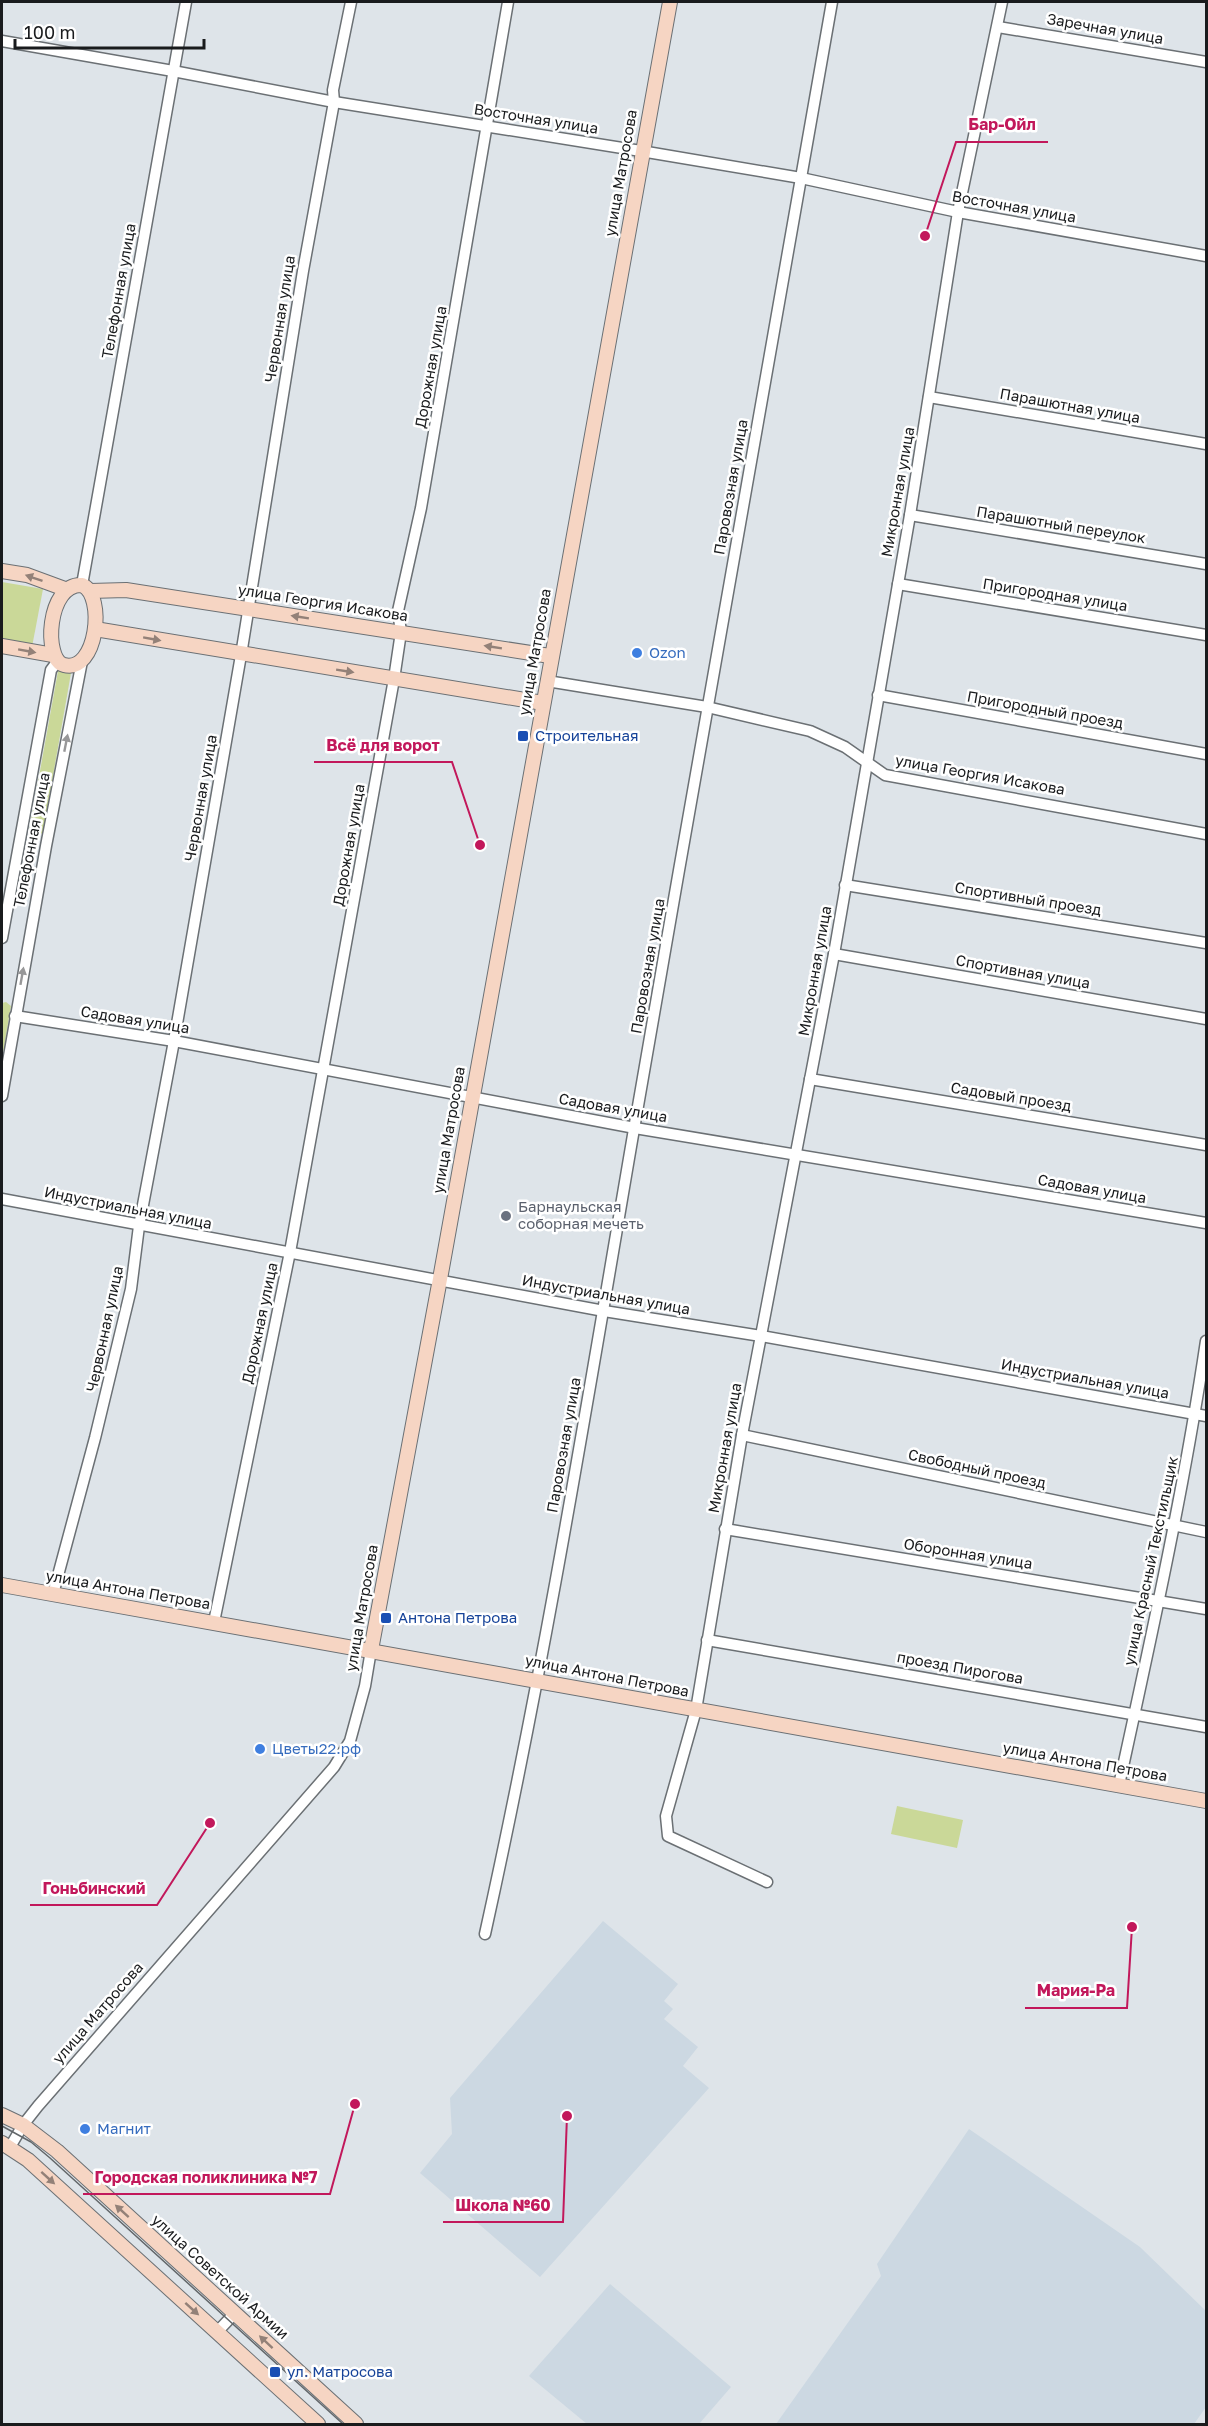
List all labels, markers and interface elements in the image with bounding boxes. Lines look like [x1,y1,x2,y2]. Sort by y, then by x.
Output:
street label: Заречная улица [1045,9,1165,47]
scale bar [15,12,204,50]
text: 100 m [24,21,75,43]
street label: Восточная улица [473,99,600,137]
street label: улица Матросова [600,108,640,238]
callout: Бар-Ойл [956,108,1048,142]
text: Бар-Ойл [968,114,1036,134]
street label: Восточная улица [951,186,1078,226]
street label: Телефонная улица [97,222,139,360]
street label: Червонная улица [260,254,298,384]
street label: Дорожная улица [410,304,450,429]
street label: Парашютная улица [999,384,1142,426]
street label: Паровозная улица [709,418,751,556]
street label: Микронная улица [877,425,917,558]
street label: Парашютный переулок [975,502,1147,546]
one-way arrow [25,573,43,582]
street label: Пригородная улица [981,574,1129,614]
street label: улица Георгия Исакова [237,580,410,624]
street label: улица Матросова [514,587,554,717]
one-way arrow [290,612,309,621]
one-way arrow [143,635,162,644]
one-way arrow [483,642,502,651]
place label: Ozon [649,643,686,661]
marker: Ozon [630,646,644,660]
one-way arrow [18,647,37,656]
one-way arrow [335,667,354,676]
street label: Пригородный проезд [966,686,1125,732]
place label: Строительная [535,726,639,744]
callout: Всё для ворот [314,728,452,762]
marker: Строительная [516,729,530,743]
one-way arrow [62,733,71,752]
street label: Червонная улица [180,733,220,863]
text: Всё для ворот [326,735,440,755]
street label: улица Георгия Исакова [894,750,1066,798]
street label: Телефонная улица [9,771,53,909]
street label: Дорожная улица [328,782,368,907]
street label: Спортивный проезд [954,878,1103,918]
street label: Паровозная улица [626,897,668,1035]
street label: Микронная улица [794,904,834,1037]
street label: Спортивная улица [955,950,1092,992]
one-way arrow [18,966,27,985]
street label: Садовая улица [79,1002,191,1037]
street label: улица Матросова [428,1065,468,1195]
street label: Садовый проезд [950,1078,1073,1114]
street label: Садовая улица [557,1089,669,1125]
street label: Садовая улица [1036,1170,1148,1206]
street label: Индустриальная улица [43,1182,214,1232]
place label: Барнаульская соборная мечеть [518,1197,644,1232]
marker: Барнаульская соборная мечеть [499,1209,513,1223]
street label: Дорожная улица [237,1260,281,1385]
street label: Червонная улица [82,1264,126,1394]
street label: Индустриальная улица [521,1270,692,1318]
street label: Индустриальная улица [1000,1354,1171,1402]
street label: Паровозная улица [542,1376,584,1514]
street label: Микронная улица [704,1381,744,1514]
street label: Свободный проезд [907,1445,1048,1491]
street label: улица Красный Текстильщик [1119,1454,1181,1667]
street label: Оборонная улица [902,1534,1034,1572]
street label: улица Матросова [341,1543,381,1673]
street label: улица Антона Петрова [44,1566,212,1612]
place label: Антона Петрова [398,1608,517,1626]
marker: Антона Петрова [379,1611,393,1625]
street label: проезд Пирогова [896,1647,1025,1687]
street label: улица Антона Петрова [524,1650,691,1700]
street label: улица Антона Петрова [1001,1738,1169,1784]
place label: Цветы22.рф [272,1739,361,1757]
marker: Цветы22.рф [253,1742,267,1756]
callout: Гоньбинский [30,1871,157,1905]
text: Гоньбинский [42,1878,146,1898]
street label: улица Матросова [48,1958,146,2067]
callout: Мария-Ра [1025,1974,1127,2008]
text: Мария-Ра [1037,1980,1115,2000]
place label: Магнит [97,2119,152,2137]
marker: Магнит [78,2122,92,2136]
callout: Городская поликлиника №7 [83,2160,330,2194]
text: Городская поликлиника №7 [94,2167,318,2187]
one-way arrow [40,2171,55,2185]
callout: Школа №60 [443,2188,563,2222]
text: Школа №60 [455,2195,551,2215]
one-way arrow [115,2205,130,2218]
street label: улица Советской Армии [149,2210,293,2342]
one-way arrow [184,2302,199,2315]
one-way arrow [259,2335,274,2349]
place label: ул. Матросова [287,2362,393,2380]
marker: ул. Матросова [268,2365,282,2379]

